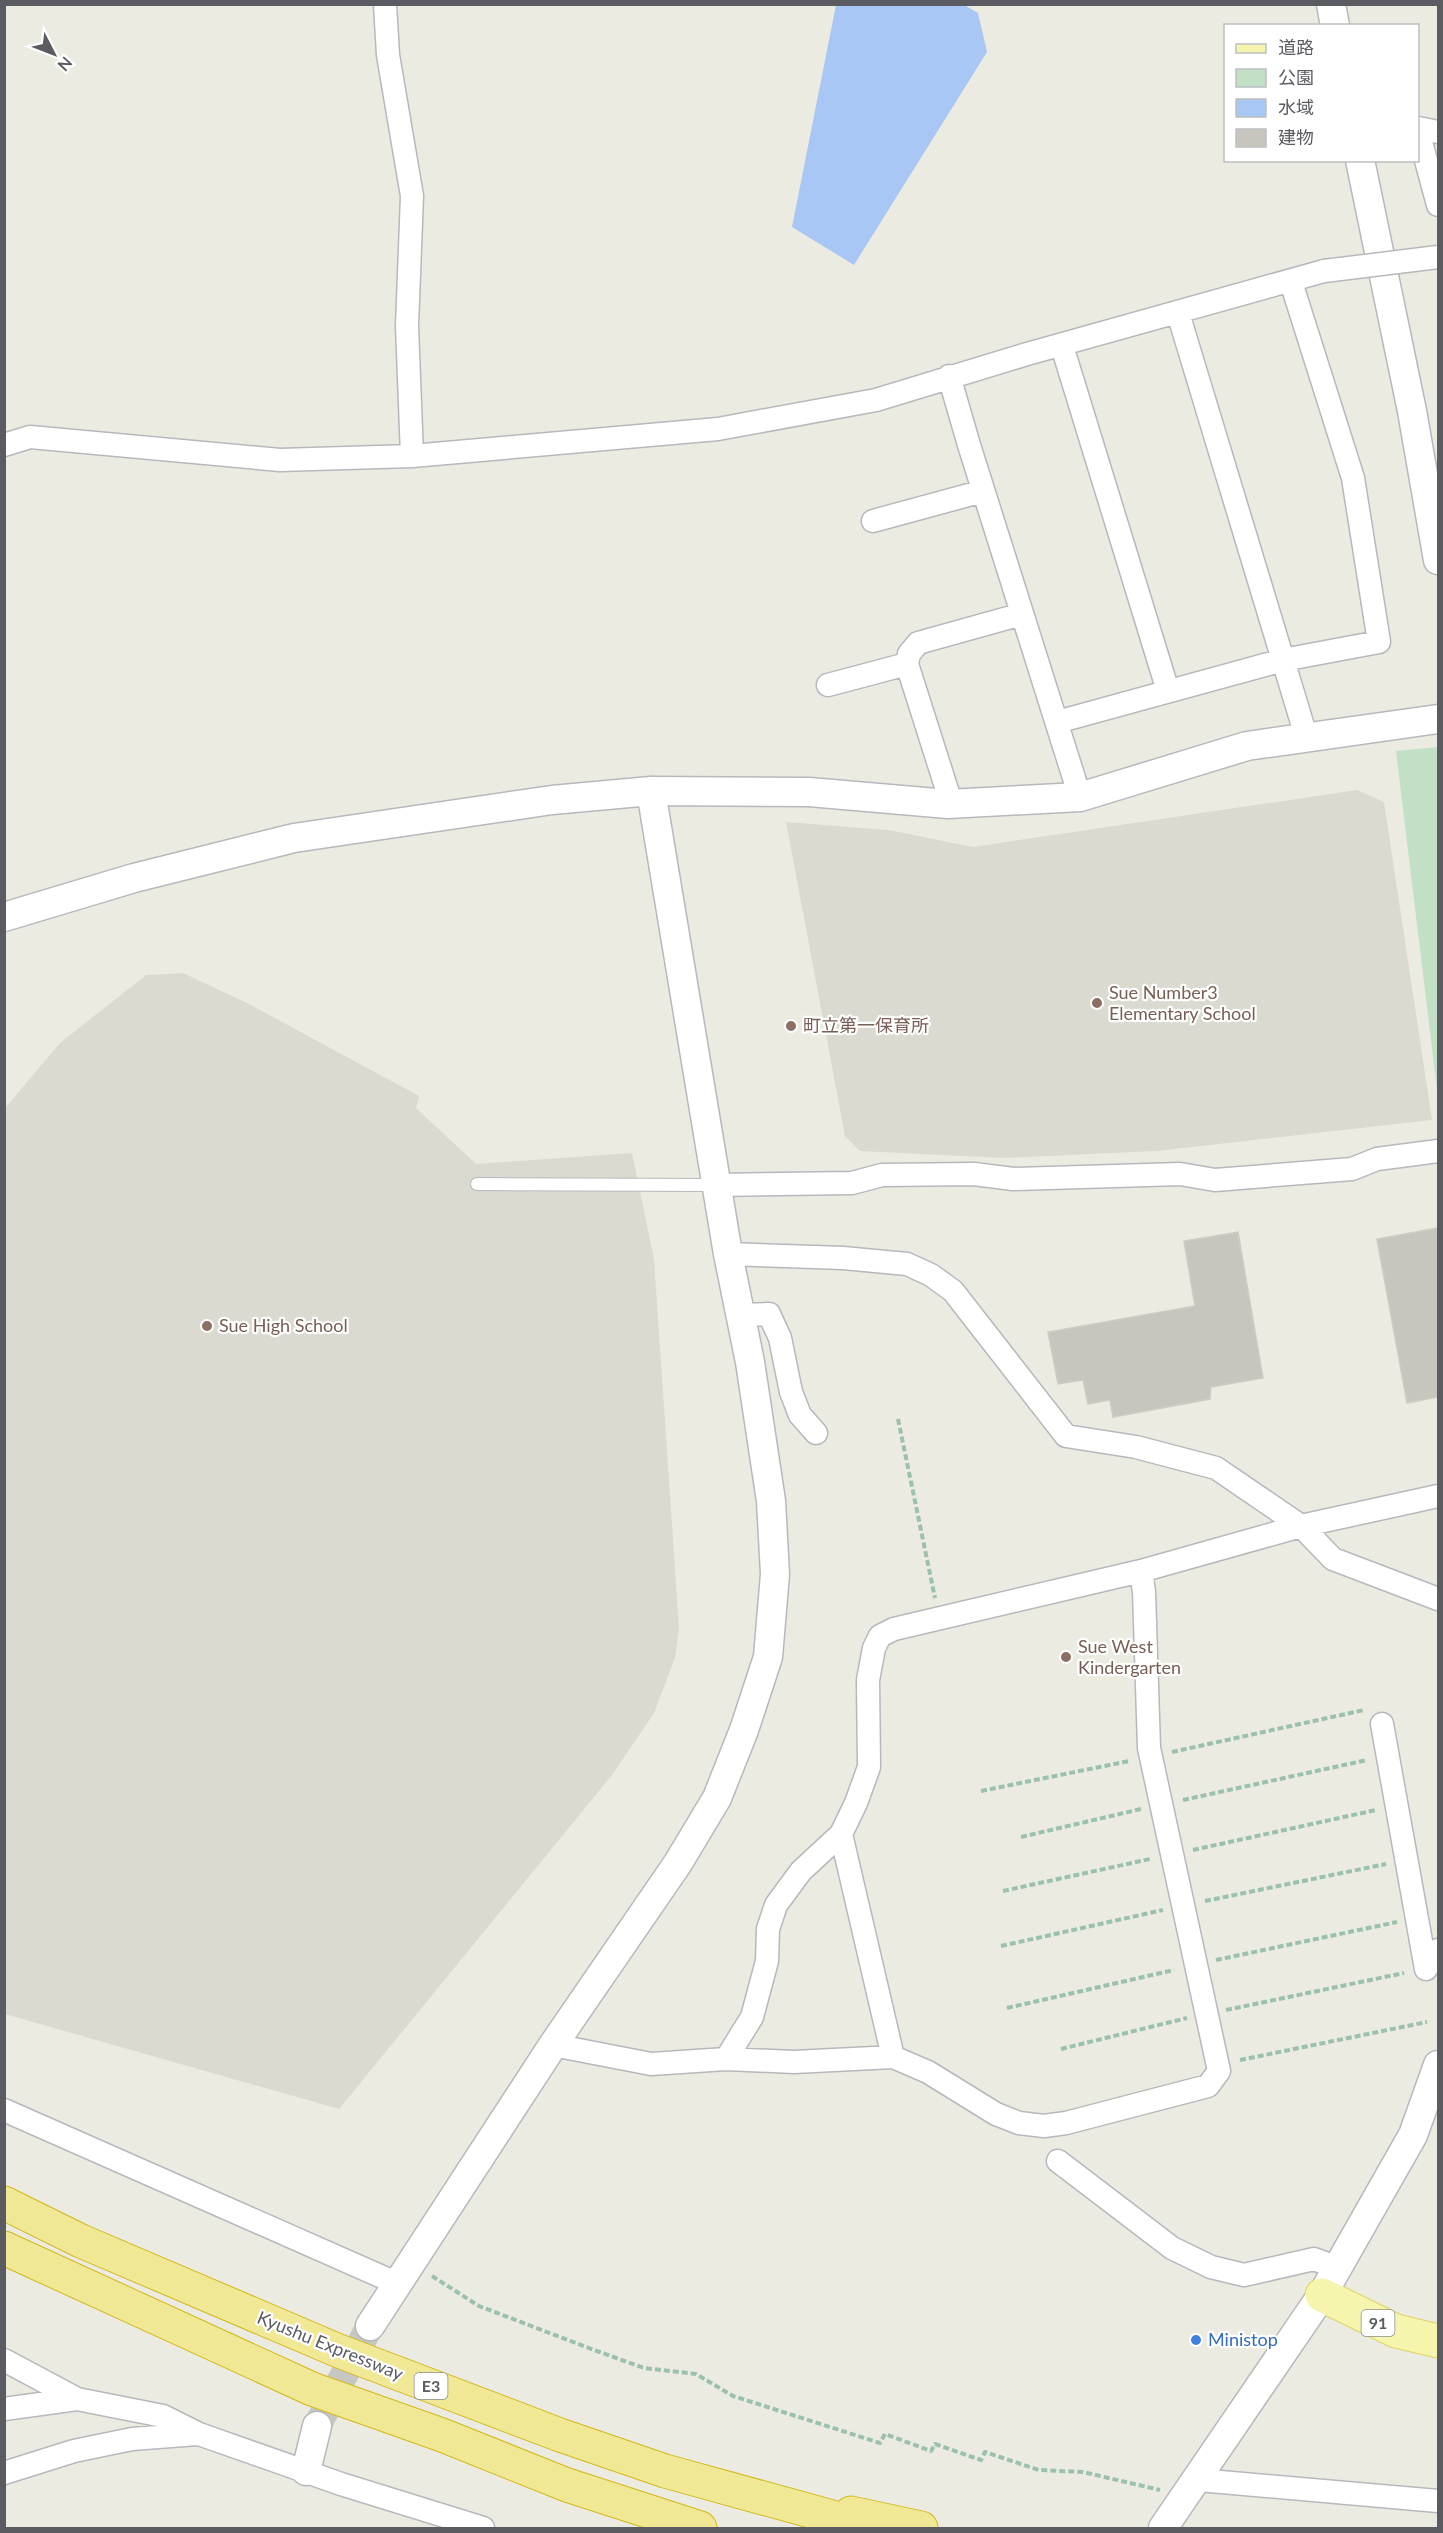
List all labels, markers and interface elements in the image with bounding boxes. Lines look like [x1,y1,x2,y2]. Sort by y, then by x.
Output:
north arrow [24,24,84,84]
legend [1224,24,1419,162]
text: 道路 [1278,36,1314,58]
text: N [54,53,77,75]
text: 公園 [1278,66,1314,88]
text: 水域 [1278,96,1314,118]
text: 建物 [1278,126,1314,148]
place label: Sue Number3 Elementary School [1109,981,1256,1024]
marker: Sue Number3 Elementary School [1090,996,1104,1010]
place label: 町立第一保育所 [803,1014,929,1036]
marker: 町立第一保育所 [784,1019,798,1033]
place label: Sue High School [219,1314,348,1336]
marker: Sue High School [200,1319,214,1333]
place label: Sue West Kindergarten [1078,1635,1181,1678]
marker: Sue West Kindergarten [1059,1650,1073,1664]
street label: Kyushu Expressway [254,2306,407,2385]
road number: 91 [1362,2310,1394,2336]
place label: Ministop [1208,2328,1278,2350]
marker: Ministop [1189,2333,1203,2347]
road number: E3 [414,2373,448,2399]

